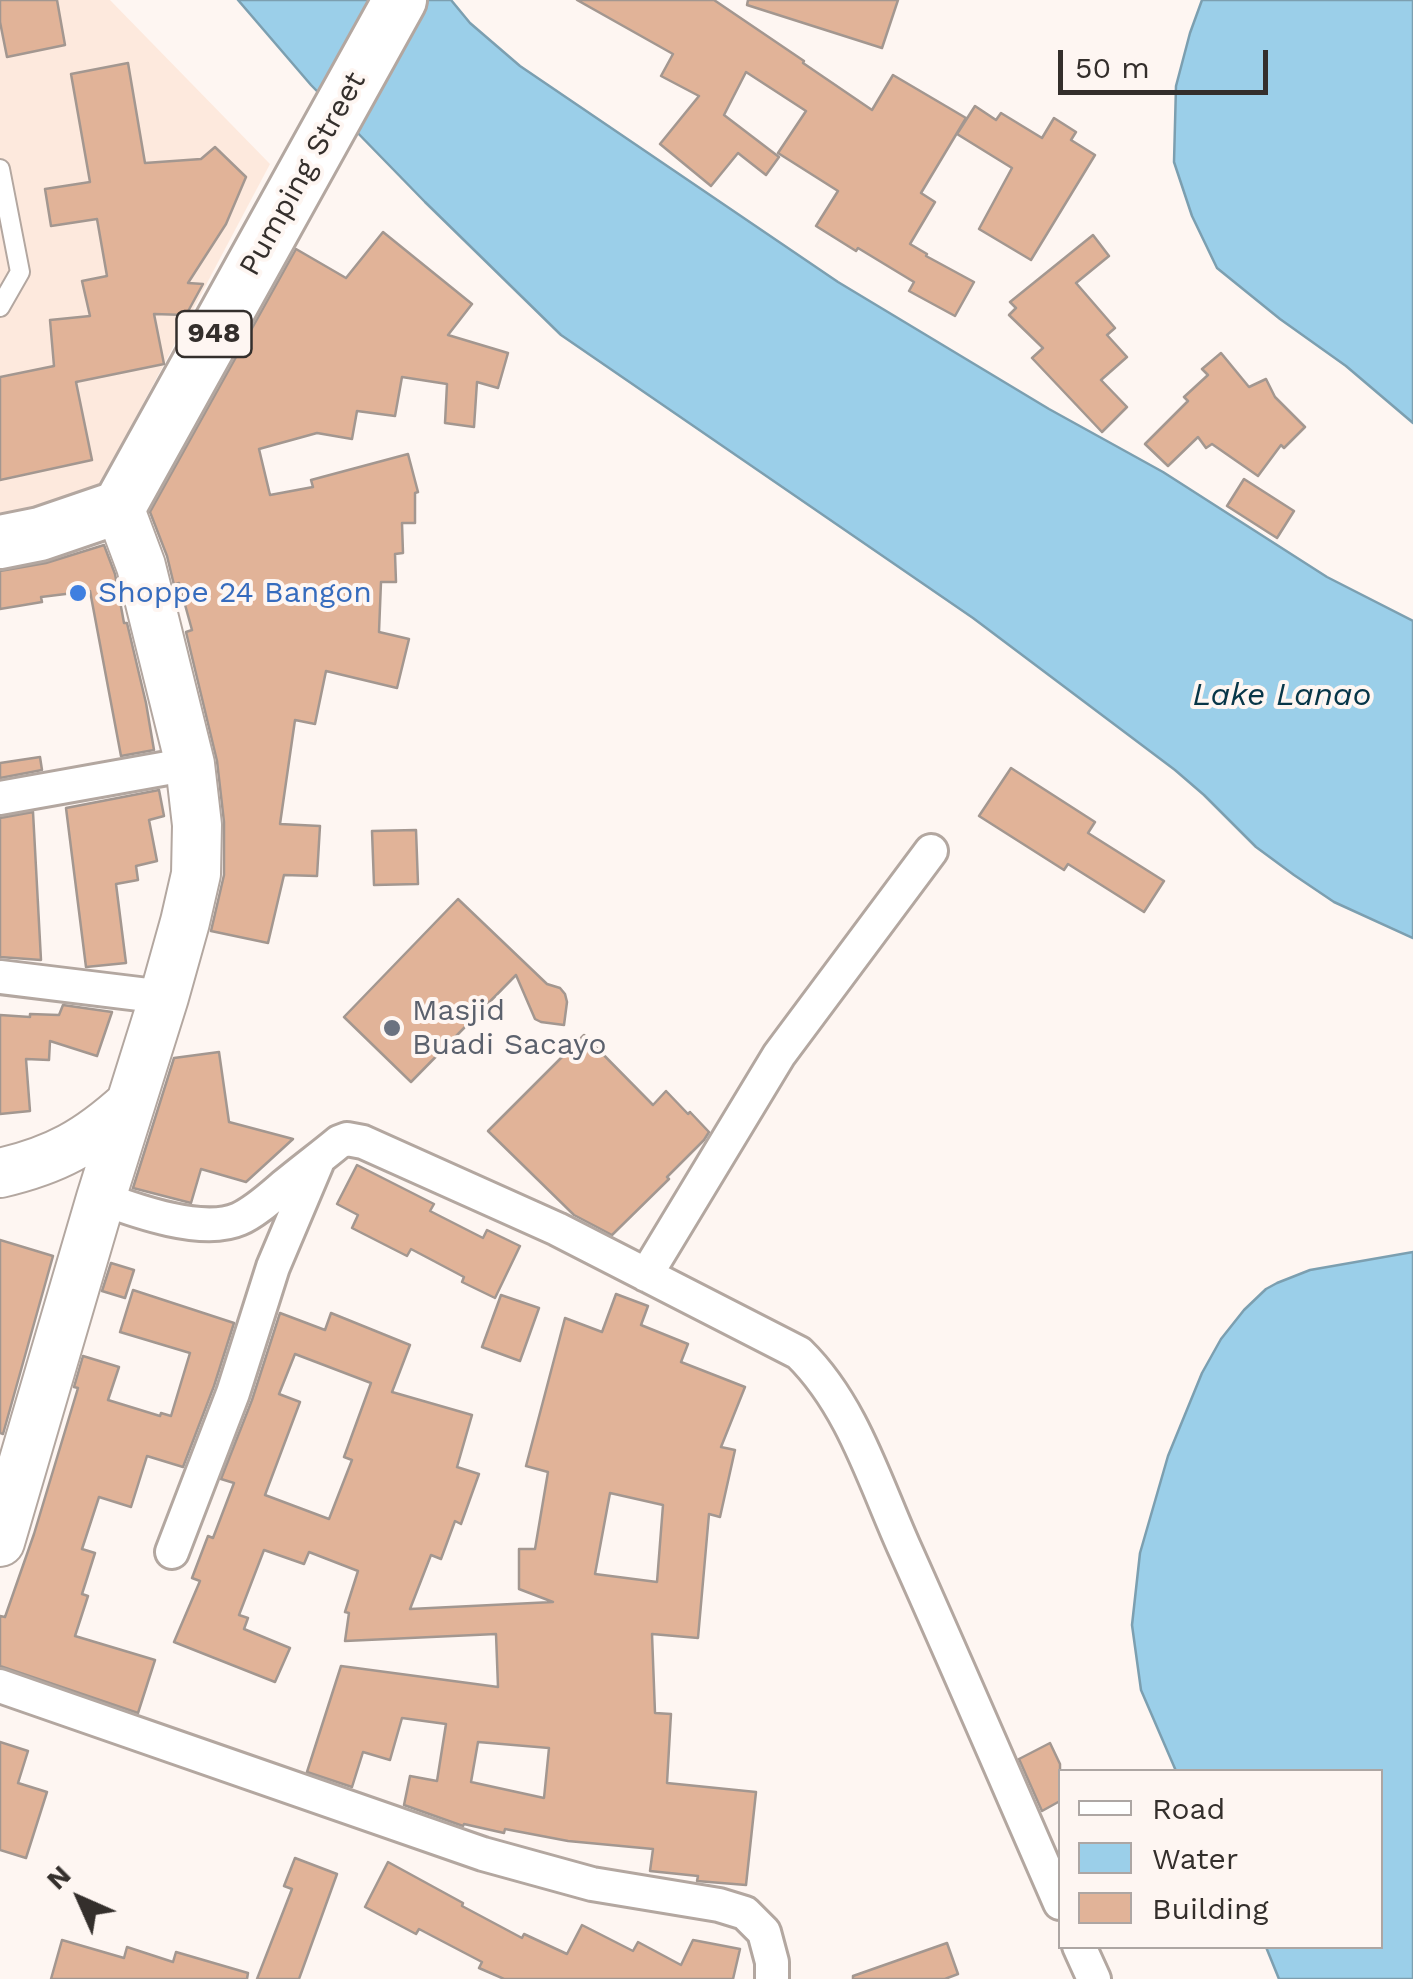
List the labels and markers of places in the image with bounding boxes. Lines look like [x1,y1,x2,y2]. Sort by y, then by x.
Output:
place label: Shoppe 24 Bangon [98,575,372,611]
marker: Shoppe 24 Bangon [67,582,89,604]
place label: Masjid Buadi Sacayo [412,993,606,1064]
marker: Masjid Buadi Sacayo [381,1017,403,1039]

